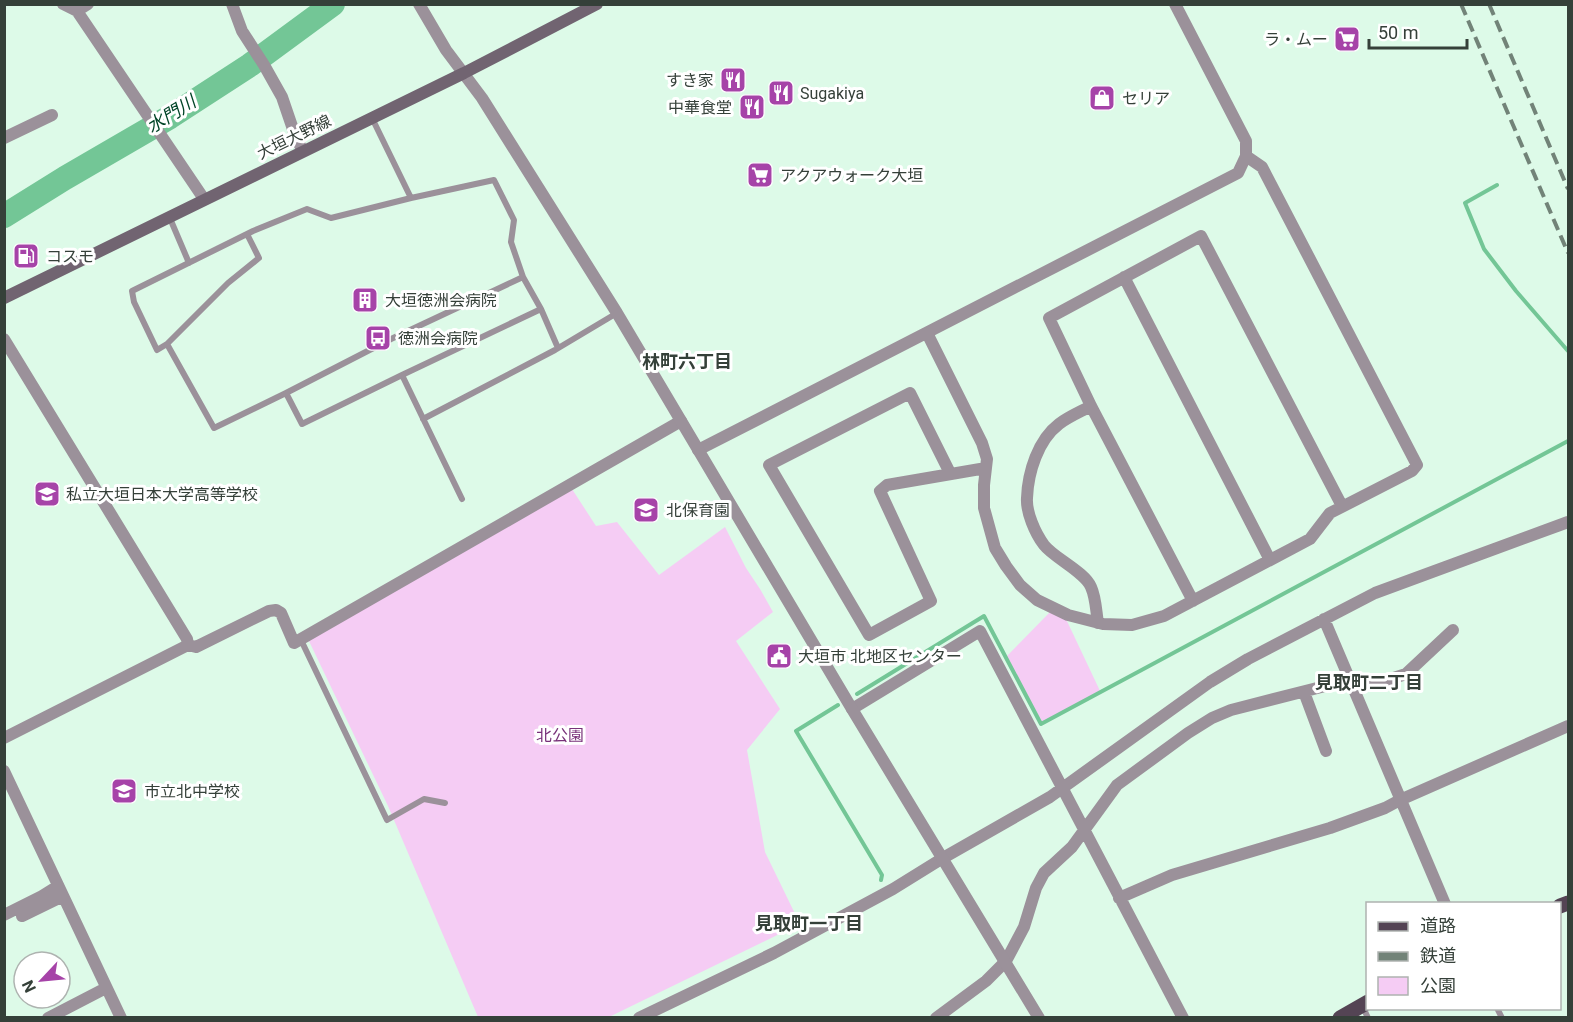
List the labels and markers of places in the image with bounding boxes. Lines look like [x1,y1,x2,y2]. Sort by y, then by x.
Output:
supermarket icon: ラ・ムー [1332,24,1362,54]
place label: ラ・ムー [1264,30,1328,49]
restaurant icon: すき家 [718,65,748,95]
place label: すき家 [666,71,714,90]
restaurant icon: Sugakiya [766,78,796,108]
shop icon: セリア [1087,83,1117,113]
place label: Sugakiya [800,84,864,103]
place label: セリア [1122,89,1170,108]
restaurant icon: 中華食堂 [737,92,767,122]
place label: 中華食堂 [668,98,732,117]
supermarket icon: アクアウォーク大垣 [745,160,775,190]
place label: アクアウォーク大垣 [780,166,923,185]
fuel station icon: コスモ [11,241,41,271]
place label: コスモ [46,247,94,266]
building icon: 大垣徳洲会病院 [350,285,380,315]
place label: 大垣徳洲会病院 [385,291,497,310]
bus stop icon: 徳洲会病院 [363,323,393,353]
place label: 徳洲会病院 [398,329,478,348]
school or university icon: 私立大垣日本大学高等学校 [32,479,62,509]
place label: 私立大垣日本大学高等学校 [66,485,258,504]
school or university icon: 北保育園 [631,495,661,525]
place label: 北保育園 [666,501,730,520]
public building icon: 大垣市 北地区センター [764,641,794,671]
place label: 大垣市 北地区センター [798,647,962,666]
school or university icon: 市立北中学校 [109,776,139,806]
place label: 市立北中学校 [144,782,240,801]

